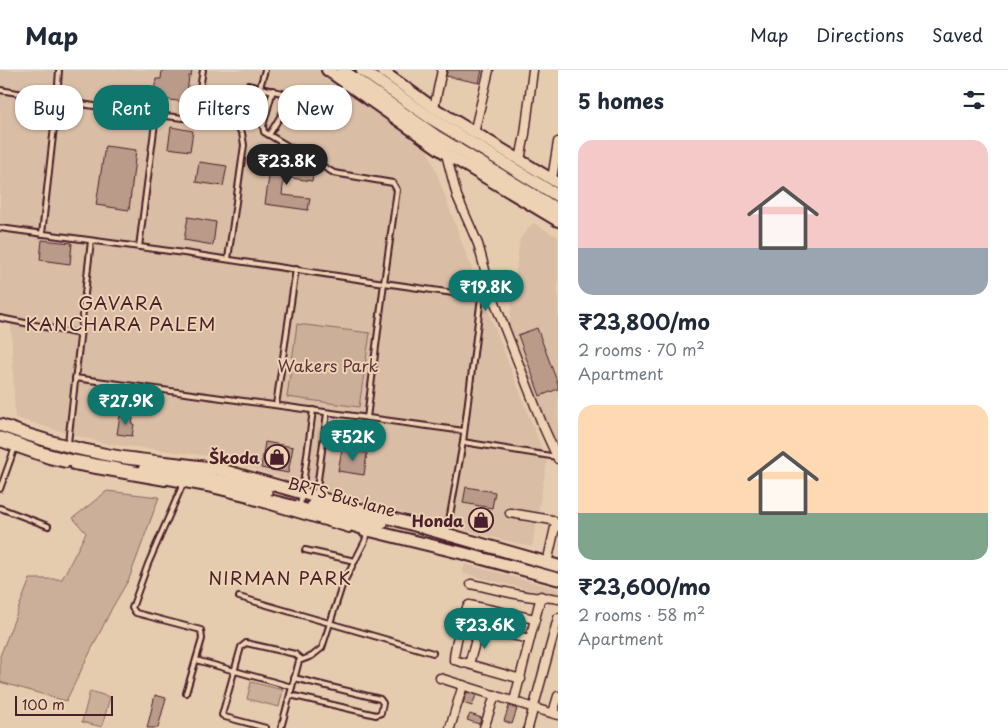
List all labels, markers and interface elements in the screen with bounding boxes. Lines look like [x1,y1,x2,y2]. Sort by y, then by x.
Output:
text: Map [25,17,78,53]
text: Map [750,21,788,48]
text: Directions [816,21,904,48]
text: Saved [932,21,983,48]
text: 5 homes [578,84,664,116]
chip: Buy [15,85,83,130]
chip: Rent [93,85,169,130]
chip: Filters [179,85,268,130]
chip: New [278,85,352,130]
icon: filters [960,86,988,114]
pin: ₹23.8K [246,144,328,186]
text: ₹23.8K [258,148,316,172]
icon: home [738,173,828,263]
pin: ₹19.8K [445,270,527,312]
text: ₹19.8K [460,274,512,298]
district label: GAVARA KANCHARA PALEM [26,289,216,337]
text: ₹23,800/mo [578,305,710,337]
text: 2 rooms · 70 m² [578,337,705,361]
park label: Wakers Park [278,353,379,377]
text: Apartment [578,361,663,385]
pin: ₹27.9K [85,384,167,426]
text: ₹27.9K [98,388,154,412]
pin: ₹52K [323,420,383,462]
text: ₹52K [331,424,375,448]
icon: home [738,438,828,528]
shop icon: Škoda [264,444,290,470]
place label: Škoda [209,445,260,469]
street label: BRTS Bus lane [285,470,399,522]
shop icon: Honda [468,507,494,533]
place label: Honda [412,508,464,532]
district label: NIRMAN PARK [208,564,352,591]
text: ₹23,600/mo [578,570,710,602]
text: 2 rooms · 58 m² [578,602,705,626]
pin: ₹23.6K [444,608,526,650]
text: ₹23.6K [455,612,515,636]
text: Apartment [578,626,663,650]
scale bar [15,693,112,716]
text: 100 m [22,694,65,715]

